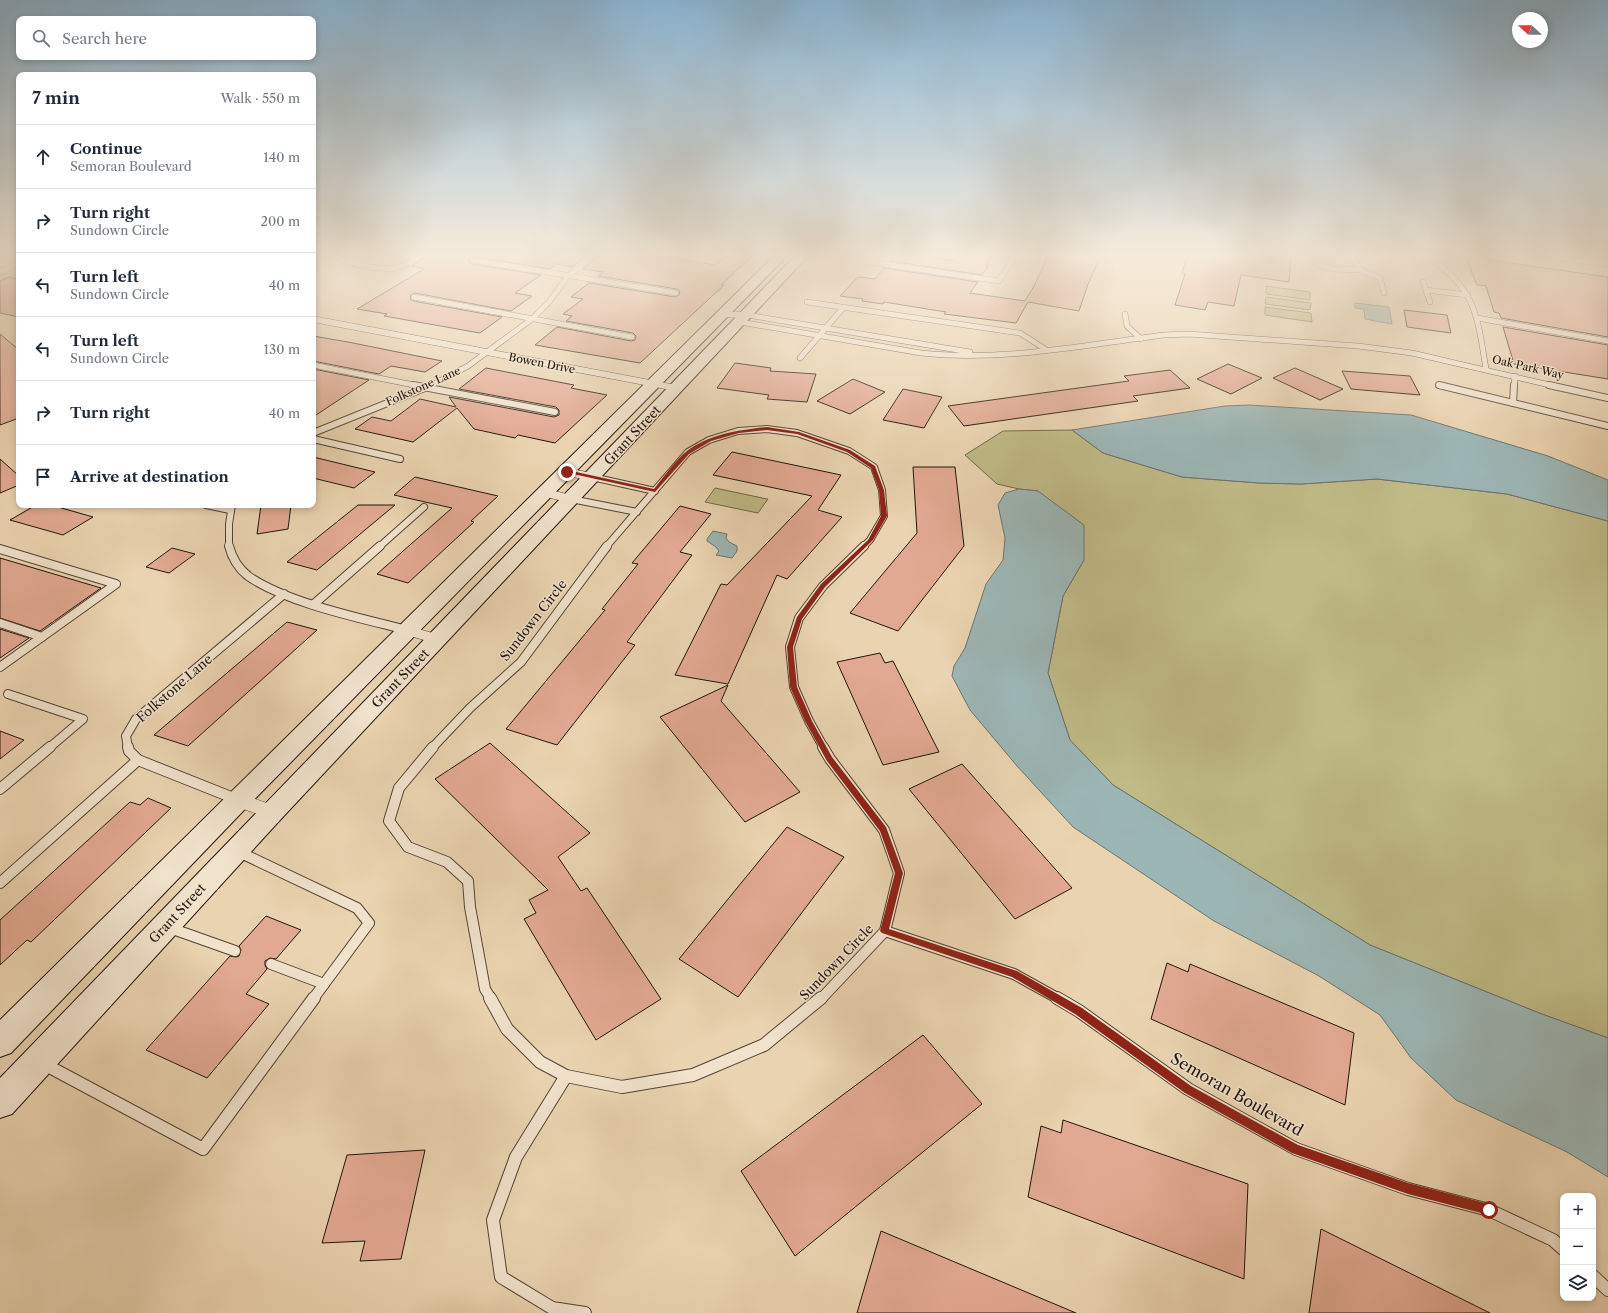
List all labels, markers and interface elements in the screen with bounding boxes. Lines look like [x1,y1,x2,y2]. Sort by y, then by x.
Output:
north arrow [1512,12,1548,48]
search box [16,16,316,60]
icon: search [30,27,52,49]
text: Search here [62,29,147,48]
text: 7 min [32,88,80,108]
text: Walk · 550 m [220,90,300,106]
text: Continue [70,139,142,158]
icon: ahead [32,146,54,168]
text: 140 m [263,149,300,165]
text: Semoran Boulevard [70,158,192,174]
text: Turn right [70,203,150,222]
icon: right [32,210,54,232]
text: 200 m [260,213,300,229]
text: Sundown Circle [70,222,169,238]
text: Turn left [70,267,139,286]
icon: left [32,274,54,296]
text: 40 m [269,277,300,293]
text: Sundown Circle [70,286,169,302]
text: Turn left [70,331,139,350]
icon: left [32,338,54,360]
text: 130 m [264,341,300,357]
text: Sundown Circle [70,350,169,366]
street label: Bowen Drive [508,350,576,376]
street label: Oak Park Way [1491,352,1566,382]
street label: Folkstone Lane [383,363,463,409]
icon: right [32,402,54,424]
street label: Grant Street [600,402,664,468]
text: Turn right [70,403,150,422]
text: 40 m [269,405,300,421]
route end [558,463,576,481]
icon: arrive [32,466,54,488]
text: Arrive at destination [70,467,229,486]
street label: Sundown Circle [496,576,570,664]
street label: Grant Street [368,645,432,711]
street label: Folkstone Lane [133,651,215,725]
street label: Grant Street [145,880,209,946]
street label: Sundown Circle [796,921,876,1003]
street label: Semoran Boulevard [1167,1048,1307,1140]
map controls [1560,1193,1596,1301]
button: + [1560,1193,1596,1229]
route start [1480,1201,1498,1219]
button: − [1560,1229,1596,1265]
button: layers [1560,1265,1596,1301]

